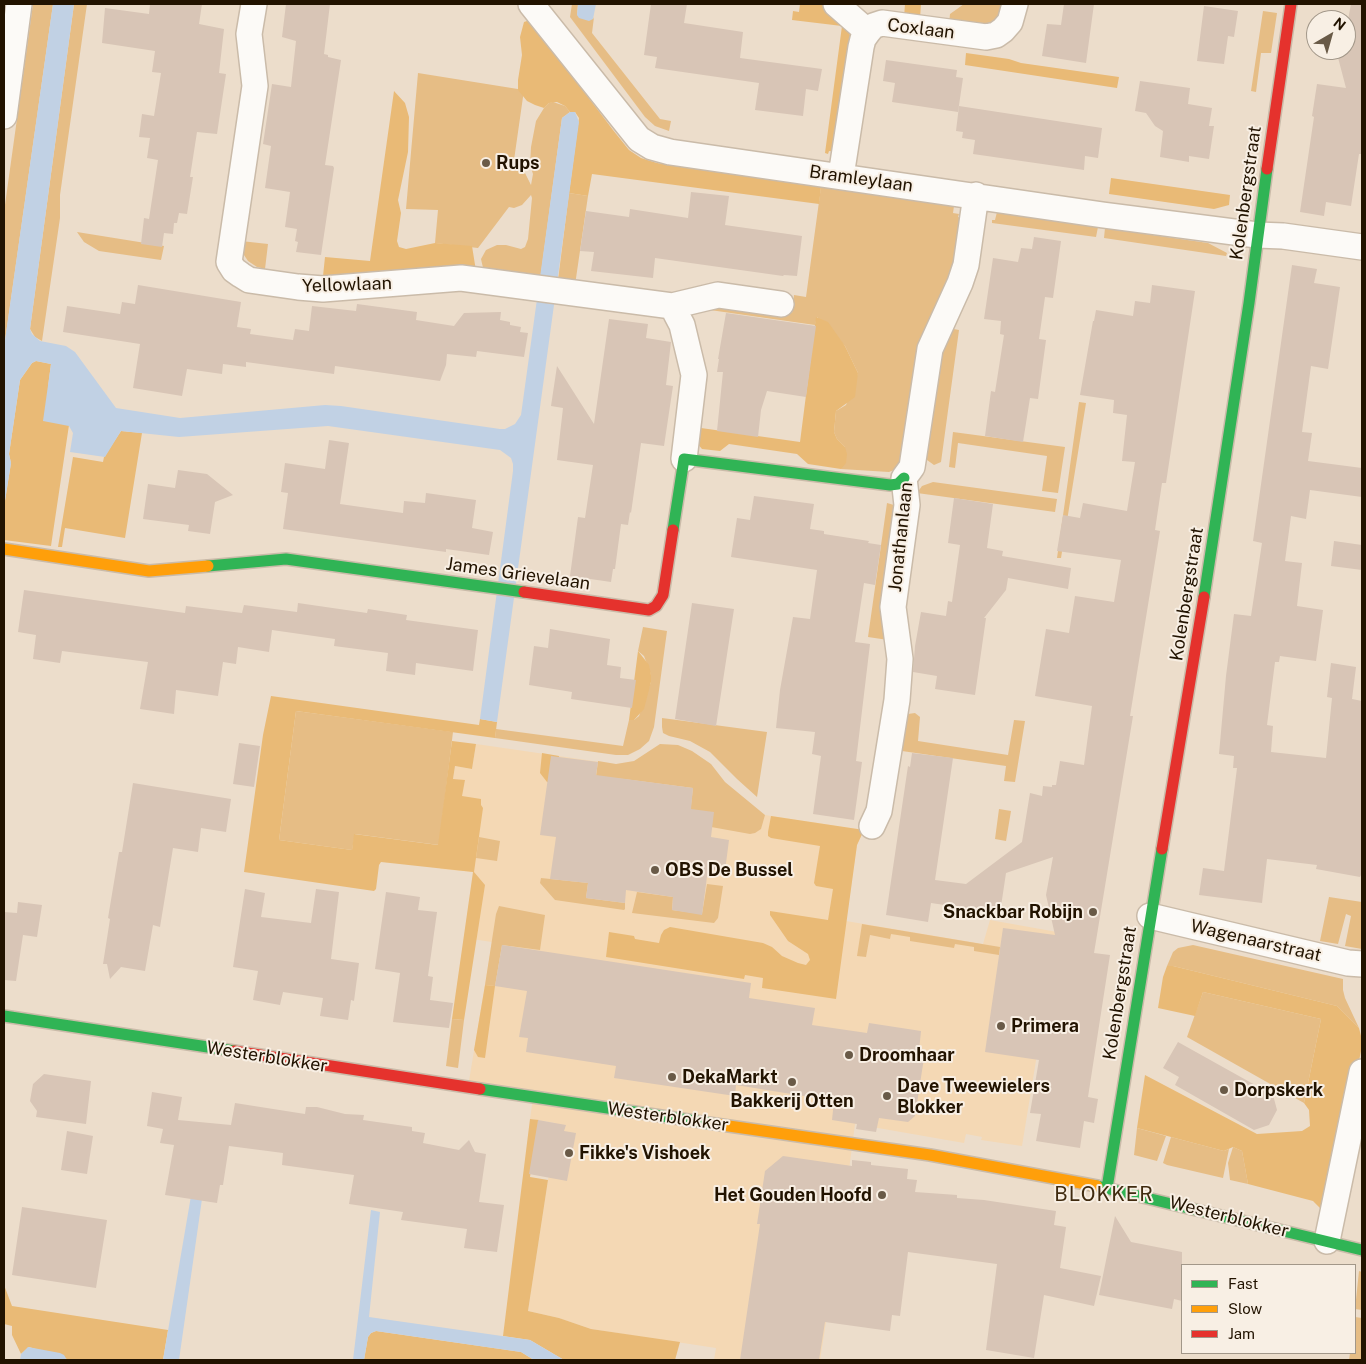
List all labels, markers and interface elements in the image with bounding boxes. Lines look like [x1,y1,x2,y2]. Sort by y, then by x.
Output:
north arrow [1306,10,1356,60]
street label: Coxlaan [886,14,956,44]
text: N [1330,14,1349,34]
street label: Kolenbergstraat [1226,125,1266,261]
place label: Rups [496,152,540,174]
marker: Rups [480,157,492,169]
street label: Bramleylaan [808,161,914,197]
street label: Yellowlaan [302,273,392,297]
street label: Jonathanlaan [884,481,918,593]
street label: Kolenbergstraat [1166,526,1208,662]
street label: James Grievelaan [444,553,592,595]
place label: OBS De Bussel [665,859,793,881]
marker: OBS De Bussel [649,864,661,876]
place label: Snackbar Robijn [943,901,1083,923]
marker: Snackbar Robijn [1087,906,1099,918]
street label: Wagenaarstraat [1188,915,1324,967]
street label: Kolenbergstraat [1099,925,1141,1061]
place label: Primera [1011,1015,1079,1037]
marker: Primera [995,1020,1007,1032]
street label: Westerblokker [205,1037,329,1077]
place label: Droomhaar [859,1044,955,1066]
marker: Droomhaar [843,1049,855,1061]
place label: DekaMarkt [682,1066,778,1088]
marker: DekaMarkt [666,1071,678,1083]
place label: Dave Tweewielers Blokker [897,1075,1050,1118]
marker: Bakkerij Otten [786,1076,798,1088]
place label: Dorpskerk [1234,1079,1323,1101]
marker: Dorpskerk [1218,1084,1230,1096]
place label: Bakkerij Otten [730,1090,854,1112]
marker: Dave Tweewielers Blokker [881,1090,893,1102]
street label: Westerblokker [606,1098,730,1136]
place label: Fikke's Vishoek [579,1142,710,1164]
marker: Fikke's Vishoek [563,1147,575,1159]
district label: BLOKKER [1053,1183,1155,1207]
place label: Het Gouden Hoofd [714,1184,872,1206]
marker: Het Gouden Hoofd [876,1189,888,1201]
street label: Westerblokker [1167,1192,1291,1242]
legend [1181,1264,1356,1354]
text: Fast [1228,1275,1258,1292]
text: Slow [1228,1300,1262,1317]
text: Jam [1228,1325,1255,1342]

